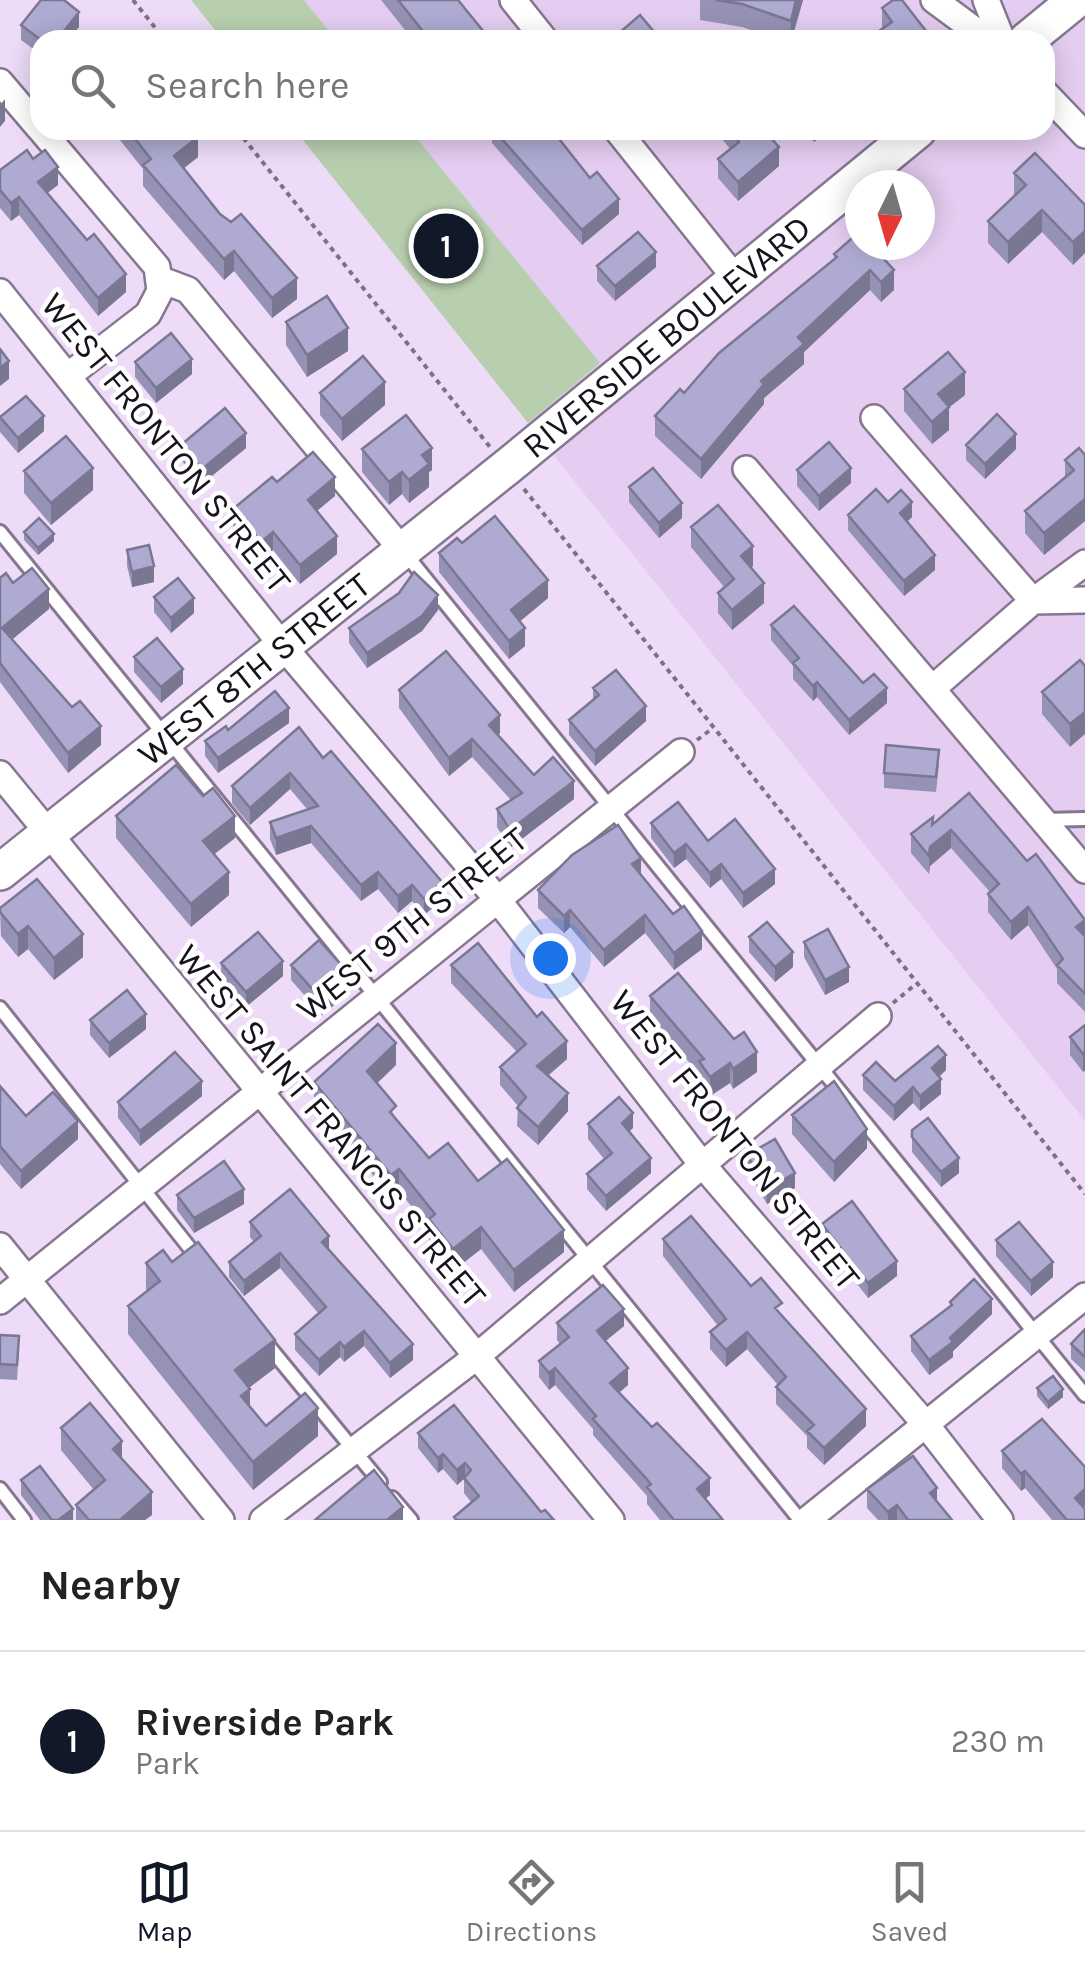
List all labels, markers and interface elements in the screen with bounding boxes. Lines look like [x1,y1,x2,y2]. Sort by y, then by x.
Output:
search box [30,30,1055,140]
icon: search [65,58,120,113]
text: Search here [145,63,349,108]
north arrow [845,170,935,260]
street label: RIVERSIDE BOULEVARD [514,206,819,467]
pin: 1 [414,208,478,284]
street label: WEST FRONTON STREET [33,285,300,601]
street label: WEST 8TH STREET [129,564,379,774]
street label: WEST 9TH STREET [289,818,536,1029]
your location [525,933,576,984]
street label: WEST SAINT FRANCIS STREET [167,937,495,1316]
street label: WEST FRONTON STREET [602,982,869,1298]
text: Nearby [40,1560,180,1610]
text: Riverside Park [135,1700,394,1745]
text: 1 [67,1723,78,1760]
text: 230 m [951,1723,1045,1760]
text: Park [135,1745,200,1782]
tab: Map [137,1855,192,1948]
tab: Directions [466,1855,597,1948]
tab: Saved [871,1855,948,1948]

